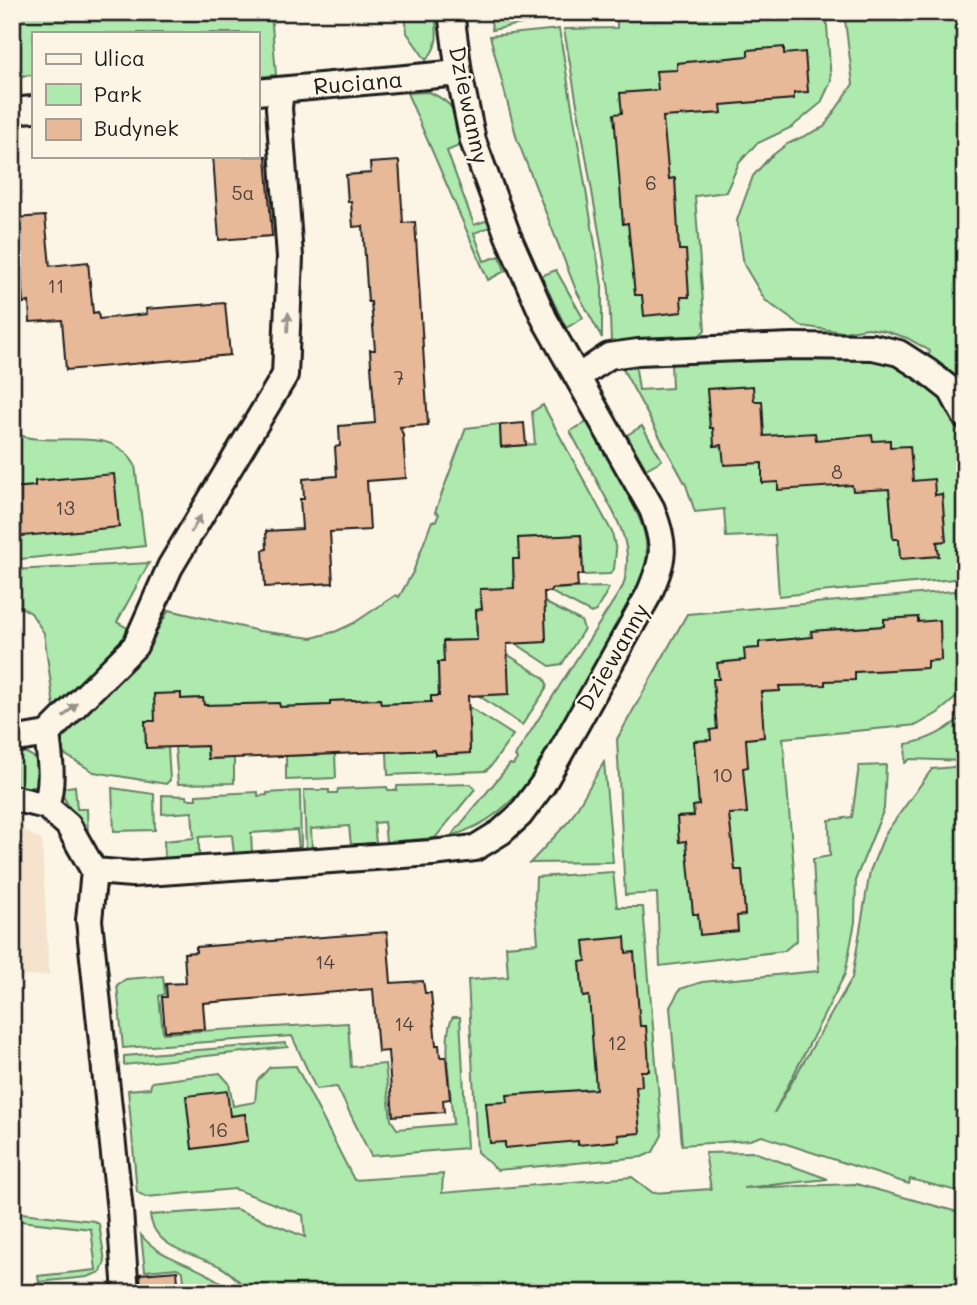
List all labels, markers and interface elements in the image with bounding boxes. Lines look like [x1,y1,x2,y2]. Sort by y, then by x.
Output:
legend [32,32,259,158]
street label: Dziewanny [443,43,497,166]
text: Ulica [94,44,145,71]
street label: Ruciana [312,63,404,101]
text: Park [94,80,142,107]
text: Budynek [94,114,179,141]
house number: 6 [645,170,657,195]
house number: 5a [232,180,254,205]
house number: 11 [48,273,65,298]
one-way arrow [282,310,293,332]
house number: 7 [394,365,404,390]
house number: 8 [831,459,843,484]
house number: 13 [55,495,75,520]
one-way arrow [189,515,202,534]
street label: Dziewanny [569,597,655,716]
one-way arrow [61,703,78,719]
house number: 10 [712,762,732,787]
house number: 14 [315,949,335,974]
house number: 14 [394,1011,414,1036]
house number: 12 [607,1030,627,1055]
house number: 16 [208,1117,228,1142]

